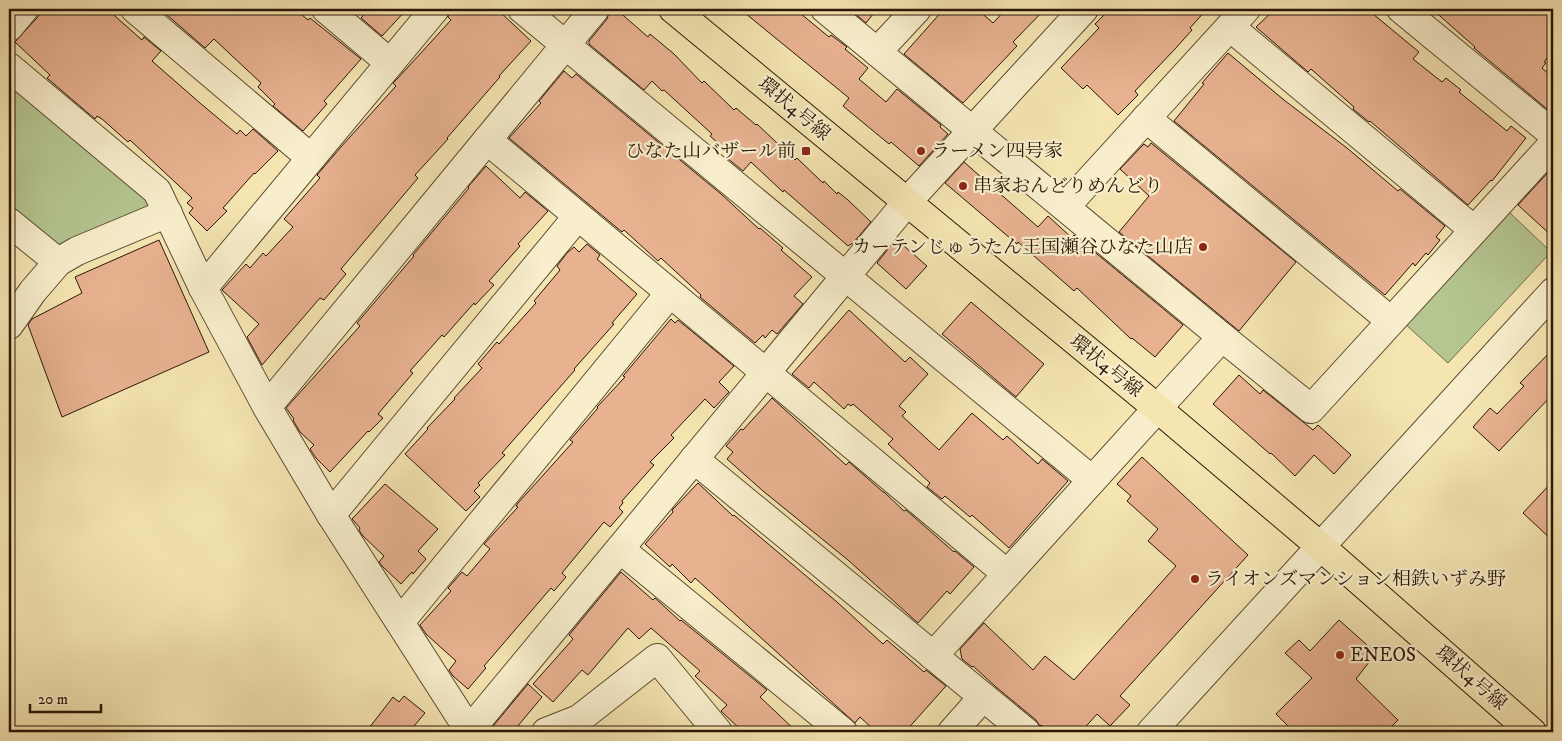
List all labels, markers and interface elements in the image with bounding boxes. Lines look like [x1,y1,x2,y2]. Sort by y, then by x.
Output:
street label: 環状4号線 [753,72,835,146]
place label: ひなた山バザール前 [625,140,796,163]
place label: ラーメン四号家 [931,140,1063,163]
marker: ひなた山バザール前 [800,145,812,157]
marker: ラーメン四号家 [915,145,927,157]
place label: 串家おんどりめんどり [973,175,1163,198]
marker: 串家おんどりめんどり [957,180,969,192]
place label: カーテンじゅうたん王国瀬谷ひなた山店 [852,236,1193,259]
marker: カーテンじゅうたん王国瀬谷ひなた山店 [1197,241,1209,253]
street label: 環状4号線 [1065,330,1147,402]
place label: ライオンズマンション相鉄いずみ野 [1205,568,1506,591]
marker: ライオンズマンション相鉄いずみ野 [1189,573,1201,585]
street label: 環状4号線 [1431,641,1511,715]
place label: ENEOS [1350,644,1416,667]
marker: ENEOS [1334,649,1346,661]
scale bar [30,681,101,713]
text: 20 m [38,690,68,709]

